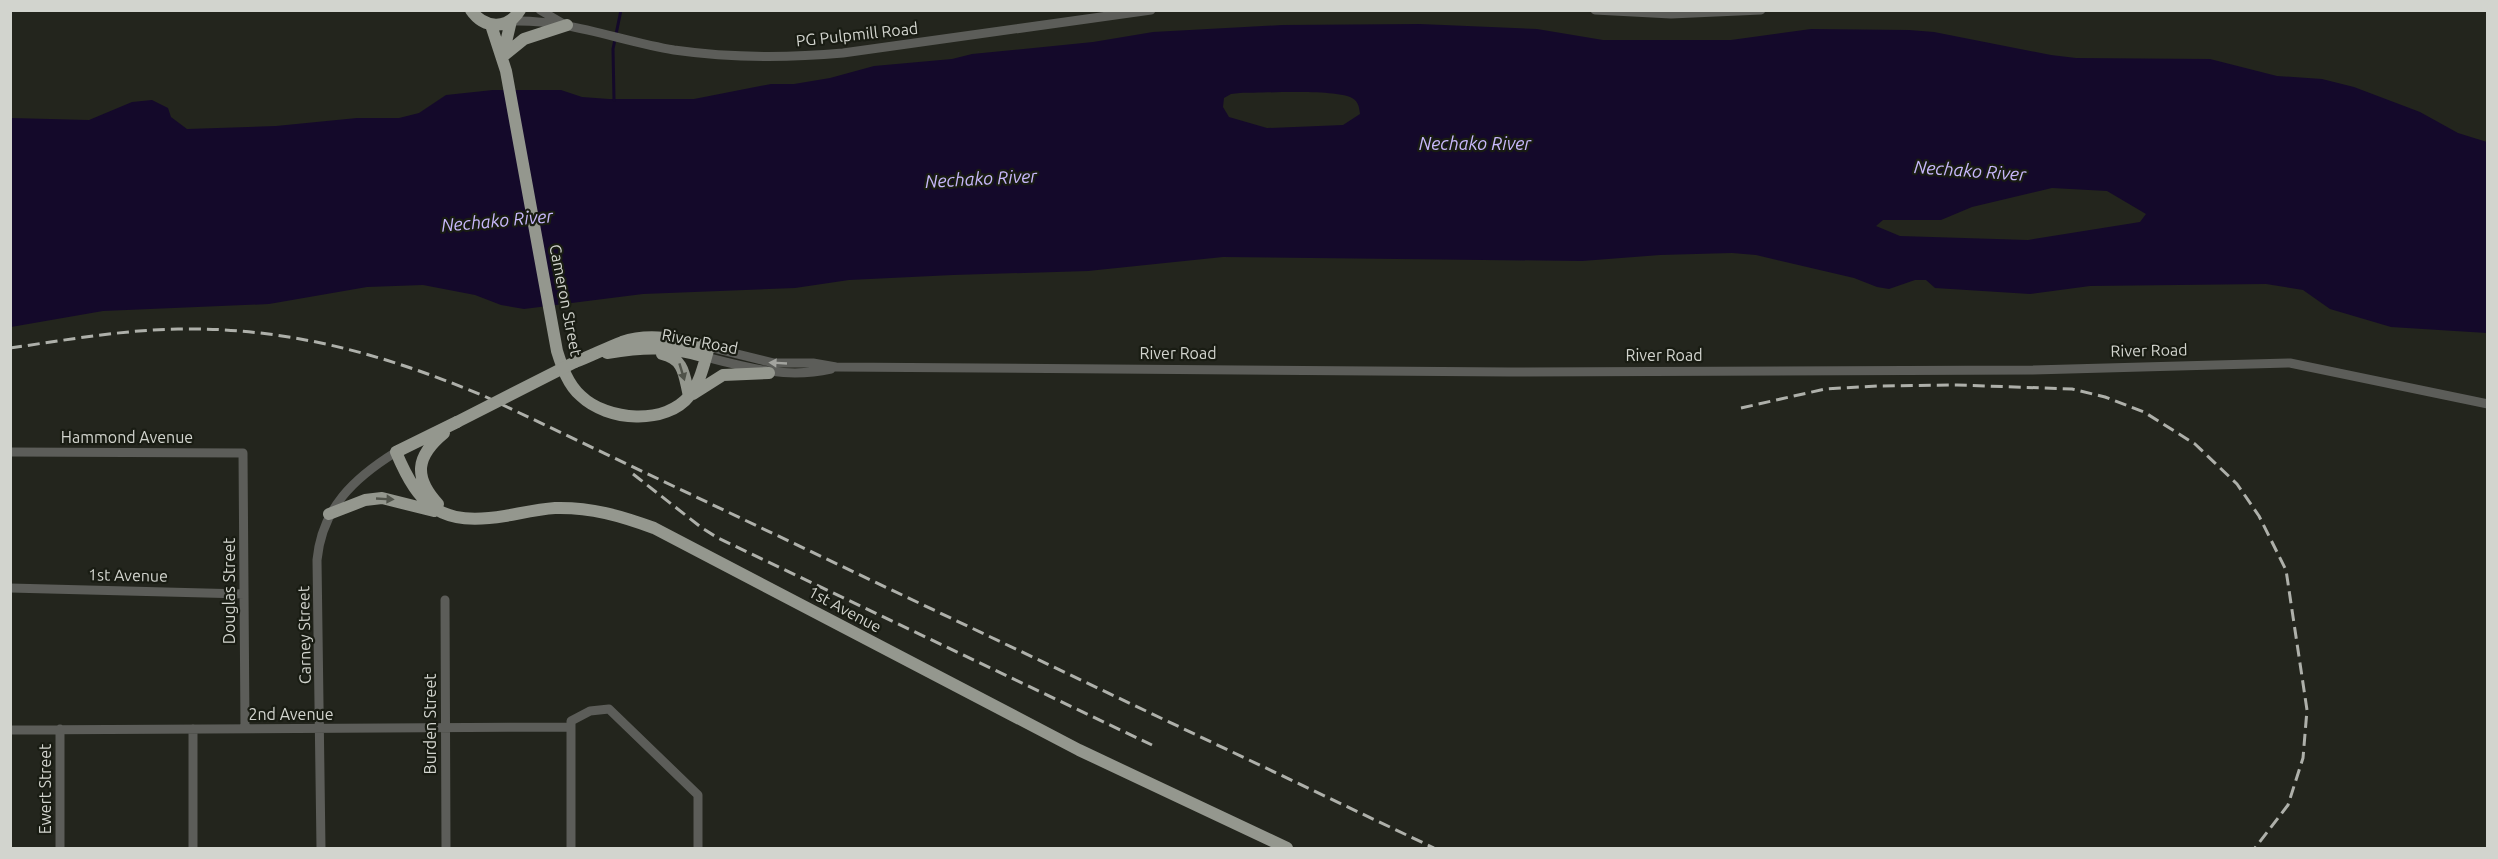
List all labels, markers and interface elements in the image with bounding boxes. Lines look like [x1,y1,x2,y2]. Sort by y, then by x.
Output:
street label: PG Pulpmill Road [795,19,919,49]
water label: Nechako River [1419,133,1532,153]
water label: Nechako River [1913,156,2028,184]
water label: Nechako River [924,165,1039,191]
water label: Nechako River [440,205,555,235]
street label: Cameron Street [546,243,586,358]
street label: River Road [660,325,740,357]
street label: River Road [2110,340,2188,360]
street label: River Road [1139,344,1217,362]
street label: River Road [1625,346,1703,364]
one-way arrow [769,358,788,367]
one-way arrow [678,363,687,381]
street label: Hammond Avenue [61,428,193,446]
one-way arrow [376,495,395,504]
street label: Douglas Street [220,537,238,644]
street label: 1st Avenue [88,565,168,585]
street label: 1st Avenue [806,582,884,636]
street label: Carney Street [294,585,314,684]
street label: Burden Street [421,673,439,775]
street label: 2nd Avenue [248,705,334,723]
street label: Ewert Street [36,743,54,834]

